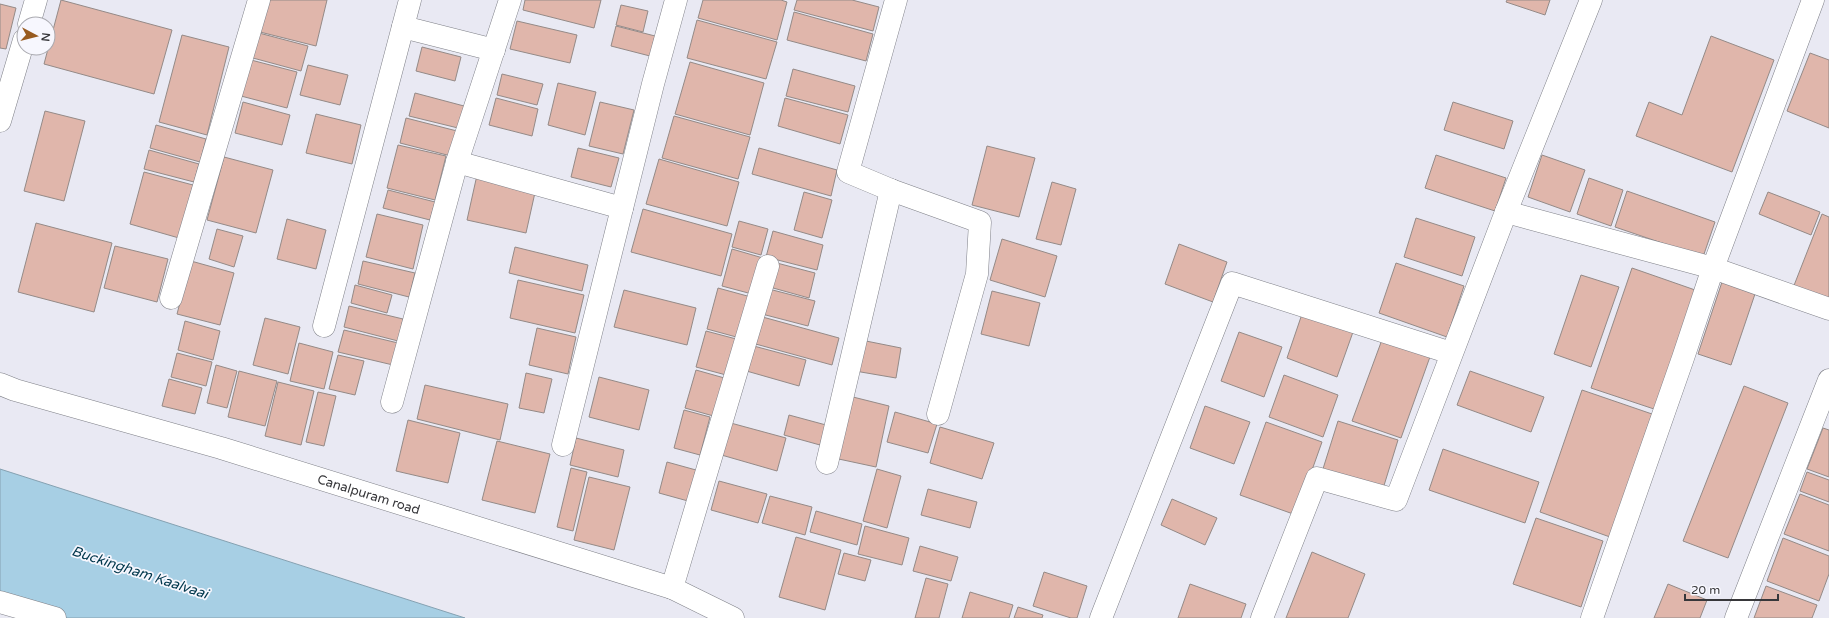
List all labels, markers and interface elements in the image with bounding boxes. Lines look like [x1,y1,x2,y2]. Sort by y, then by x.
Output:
north arrow [16,16,56,56]
text: N [38,32,52,42]
street label: Canalpuram road [315,471,422,518]
water label: Buckingham Kaalvaai [70,542,211,603]
scale bar [1685,576,1778,602]
text: 20 m [1691,583,1720,597]

